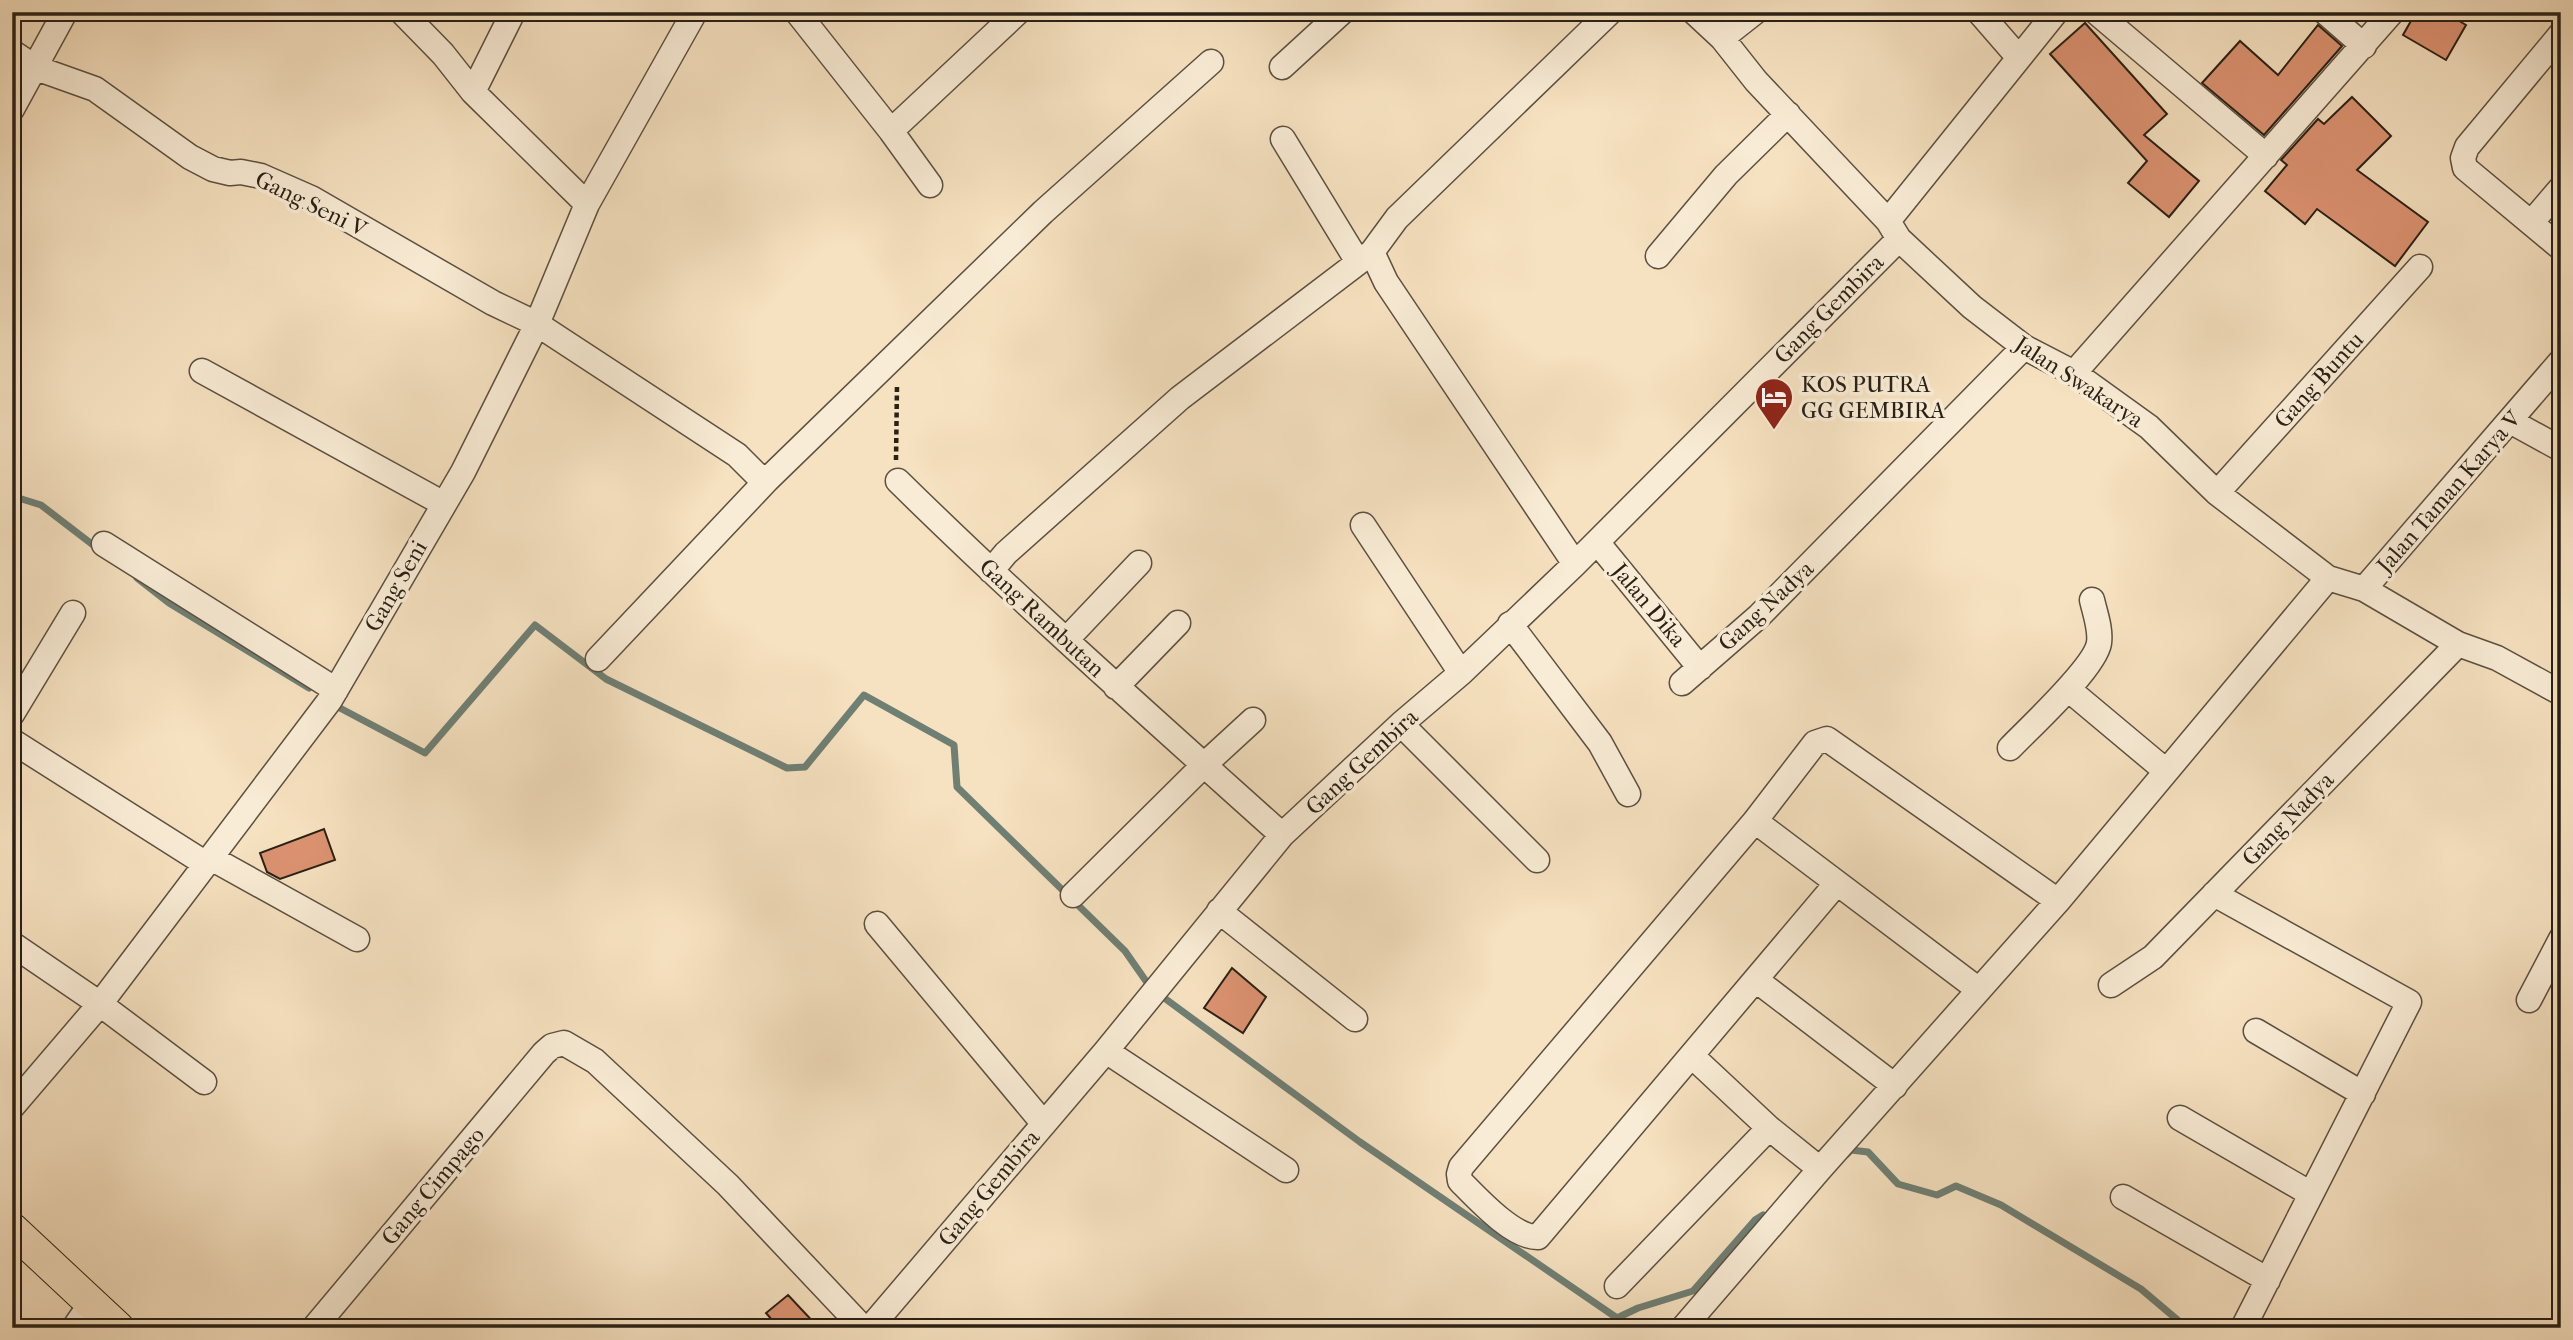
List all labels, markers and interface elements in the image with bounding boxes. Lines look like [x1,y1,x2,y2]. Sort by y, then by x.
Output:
street label: Gang Seni V [251,165,372,243]
street label: Gang Gembira [1769,249,1889,369]
street label: Gang Buntu [2269,326,2369,434]
street label: Jalan Swakarya [2008,329,2149,434]
place label: KOS PUTRA GG GEMBIRA [1801,371,1946,424]
hotel icon: KOS PUTRA GG GEMBIRA [1753,376,1795,431]
street label: Jalan Taman Karya V [2370,405,2527,580]
street label: Gang Seni [359,535,433,636]
street label: Gang Rambutan [974,553,1111,683]
street label: Gang Nadya [1713,555,1819,657]
street label: Jalan Dika [1605,556,1692,653]
street label: Gang Gembira [1300,703,1424,821]
street label: Gang Nadya [2237,766,2340,872]
street label: Gang Cimpago [376,1121,490,1251]
street label: Gang Gembira [933,1124,1046,1252]

